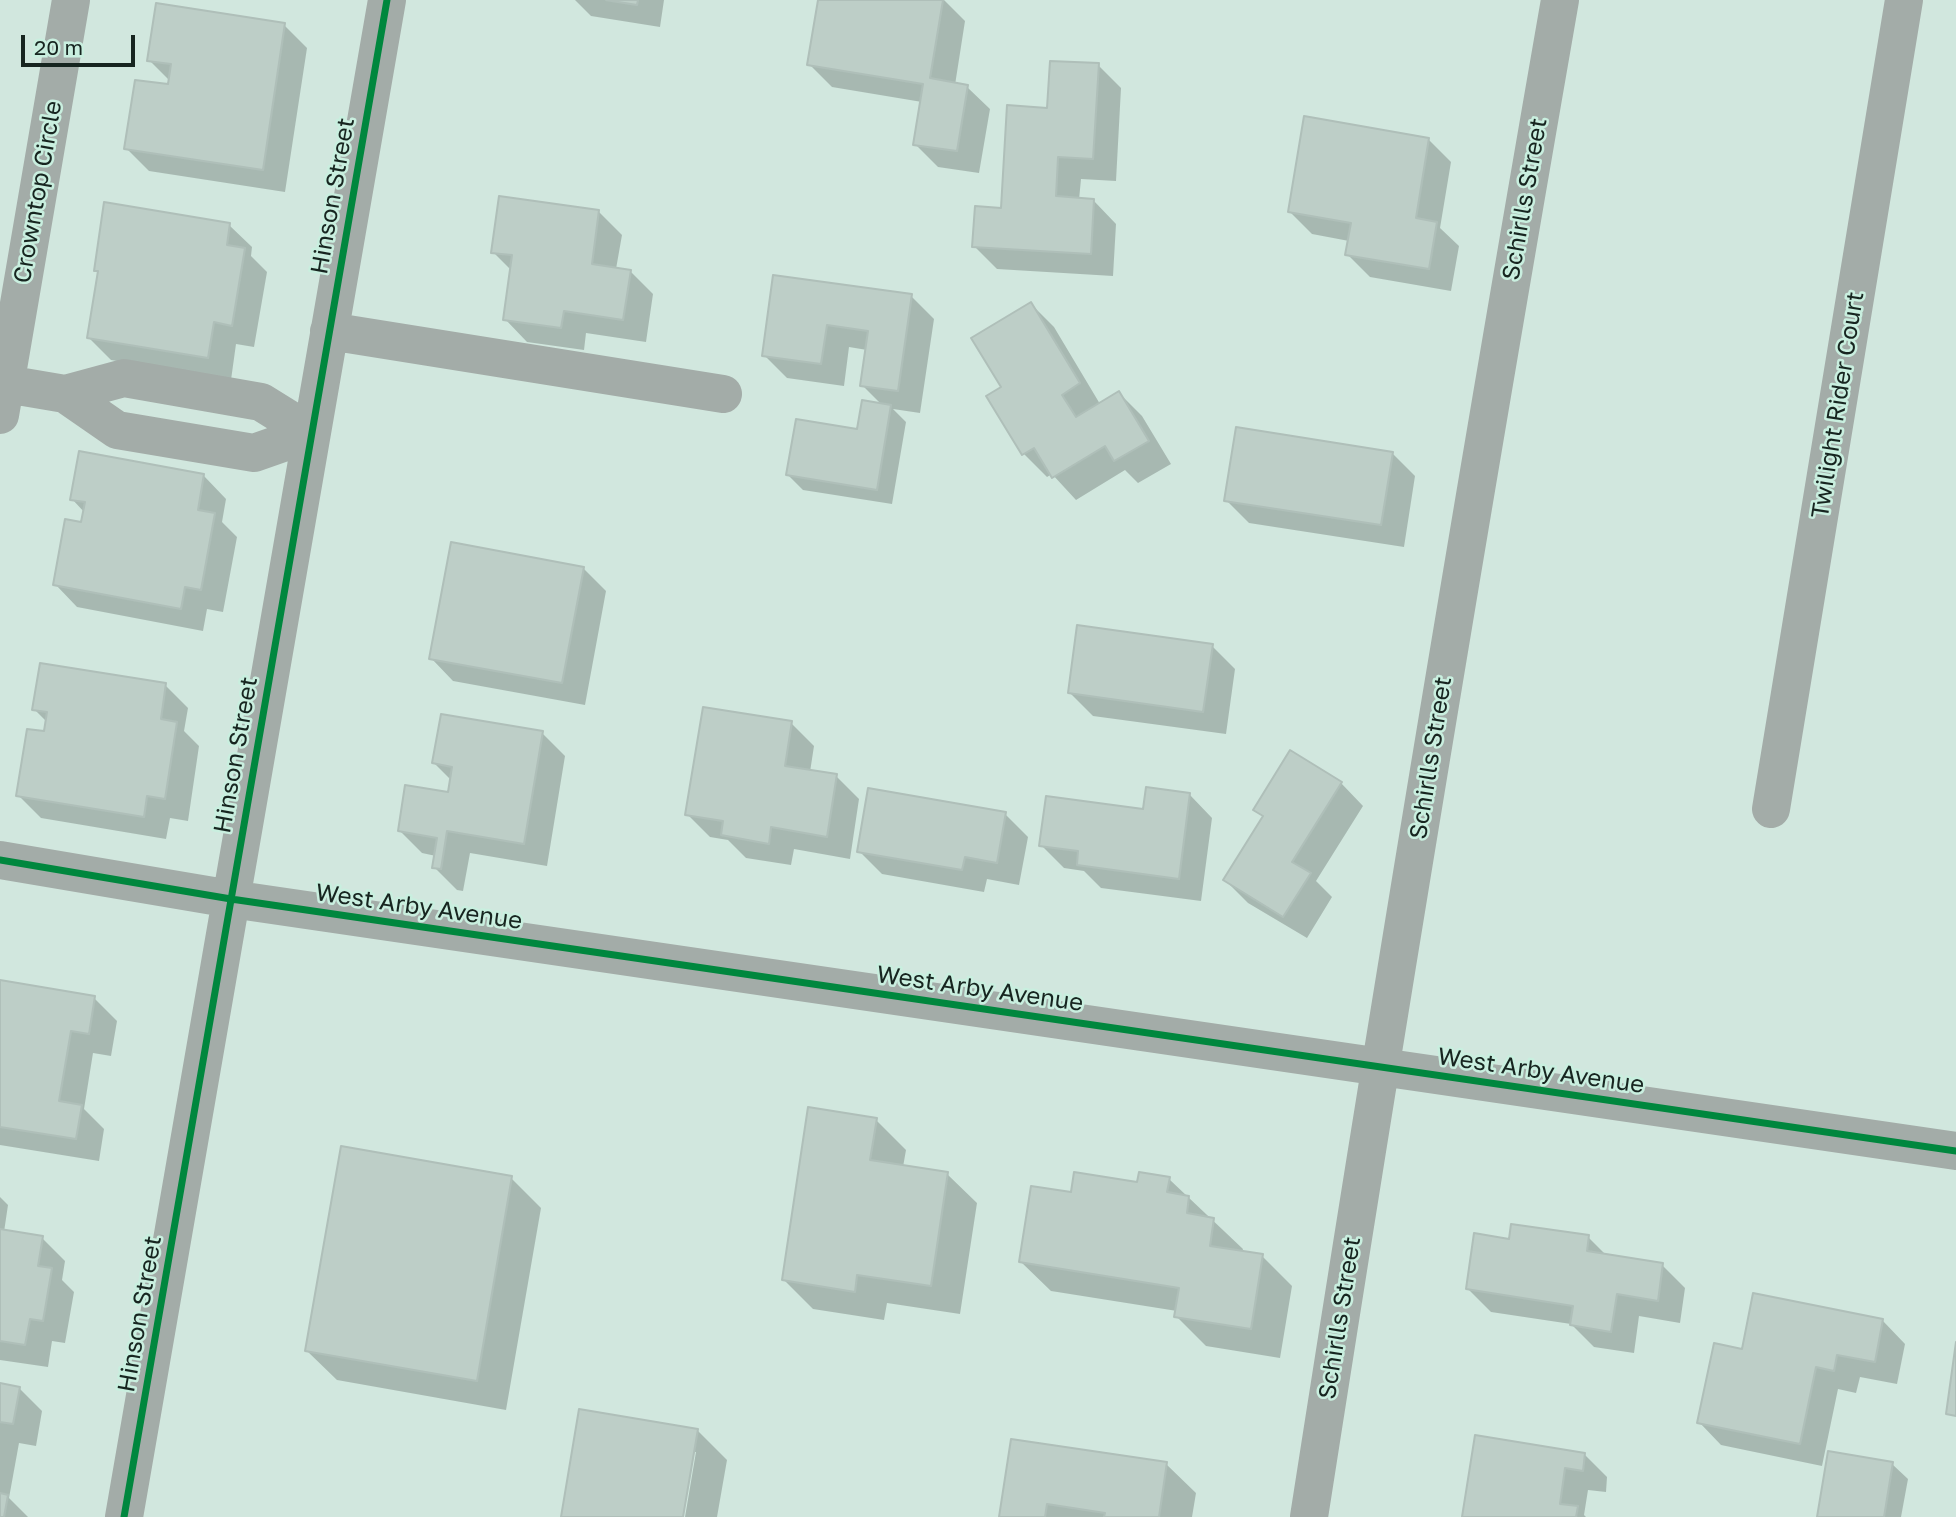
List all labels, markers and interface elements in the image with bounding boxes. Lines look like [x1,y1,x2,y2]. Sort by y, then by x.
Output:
scale bar [24,21,138,65]
text: 20 m [34,34,83,60]
street label: Crowntop Circle [8,99,68,285]
street label: Hinson Street [305,116,361,276]
street label: Schirlls Street [1497,116,1553,282]
street label: Twilight Rider Court [1806,290,1870,520]
street label: Hinson Street [208,675,264,835]
street label: Schirlls Street [1404,675,1458,841]
street label: West Arby Avenue [314,878,524,936]
street label: West Arby Avenue [875,960,1085,1018]
street label: West Arby Avenue [1436,1042,1646,1100]
street label: Hinson Street [112,1234,168,1394]
street label: Schirlls Street [1313,1235,1367,1401]

